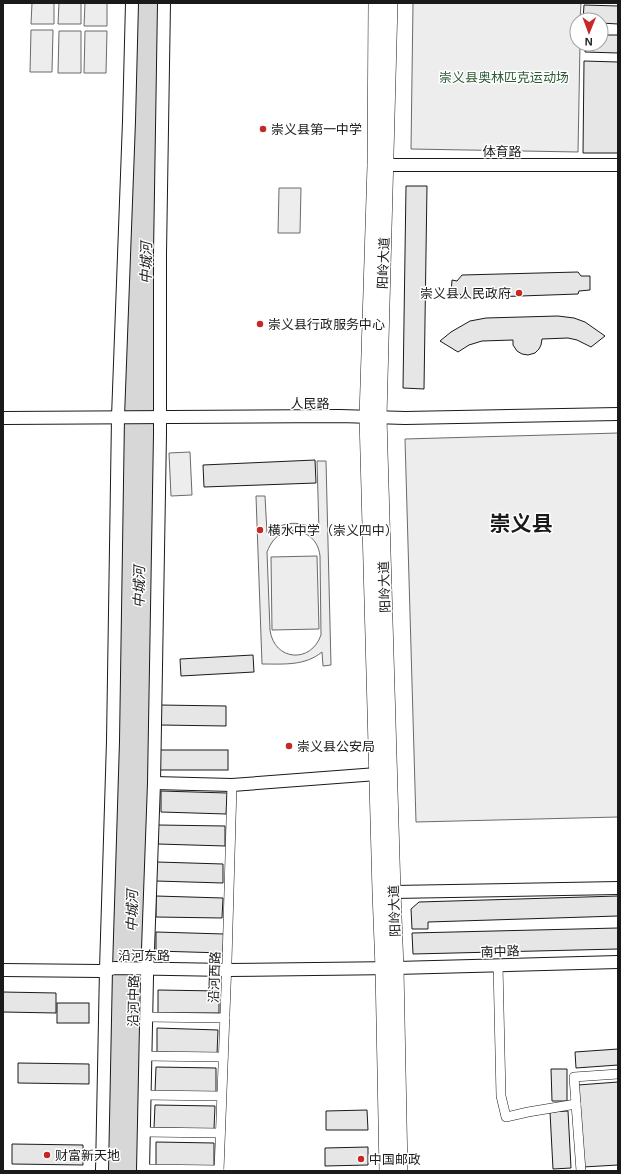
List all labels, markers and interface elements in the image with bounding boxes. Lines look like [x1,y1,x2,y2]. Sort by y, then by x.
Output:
north arrow [569,12,609,52]
text: N [585,36,593,48]
park label: 崇义县奥林匹克运动场 [439,70,569,85]
place label: 崇义县第一中学 [271,122,362,137]
marker: 崇义县第一中学 [258,124,268,134]
street label: 体育路 [482,144,522,159]
street label: 阳岭大道 [375,237,392,289]
water label: 中城河 [138,239,154,284]
place label: 崇义县人民政府 [420,286,511,301]
marker: 崇义县人民政府 [514,288,524,298]
place label: 崇义县行政服务中心 [268,317,385,332]
marker: 崇义县行政服务中心 [255,319,265,329]
street label: 人民路 [290,396,330,411]
district label: 崇义县 [490,512,553,535]
place label: 横水中学（崇义四中） [268,523,398,538]
marker: 横水中学（崇义四中） [255,525,265,535]
street label: 阳岭大道 [376,561,393,613]
water label: 中城河 [131,563,147,608]
place label: 崇义县公安局 [297,739,375,754]
marker: 崇义县公安局 [284,741,294,751]
street label: 阳岭大道 [386,885,403,937]
water label: 中城河 [124,887,140,932]
street label: 南中路 [480,943,520,960]
street label: 沿河东路 [118,948,170,963]
street label: 沿河西路 [206,951,223,1003]
street label: 沿河中路 [126,975,141,1027]
place label: 财富新天地 [55,1148,120,1163]
marker: 财富新天地 [42,1150,52,1160]
place label: 中国邮政 [369,1152,421,1167]
marker: 中国邮政 [356,1154,366,1164]

